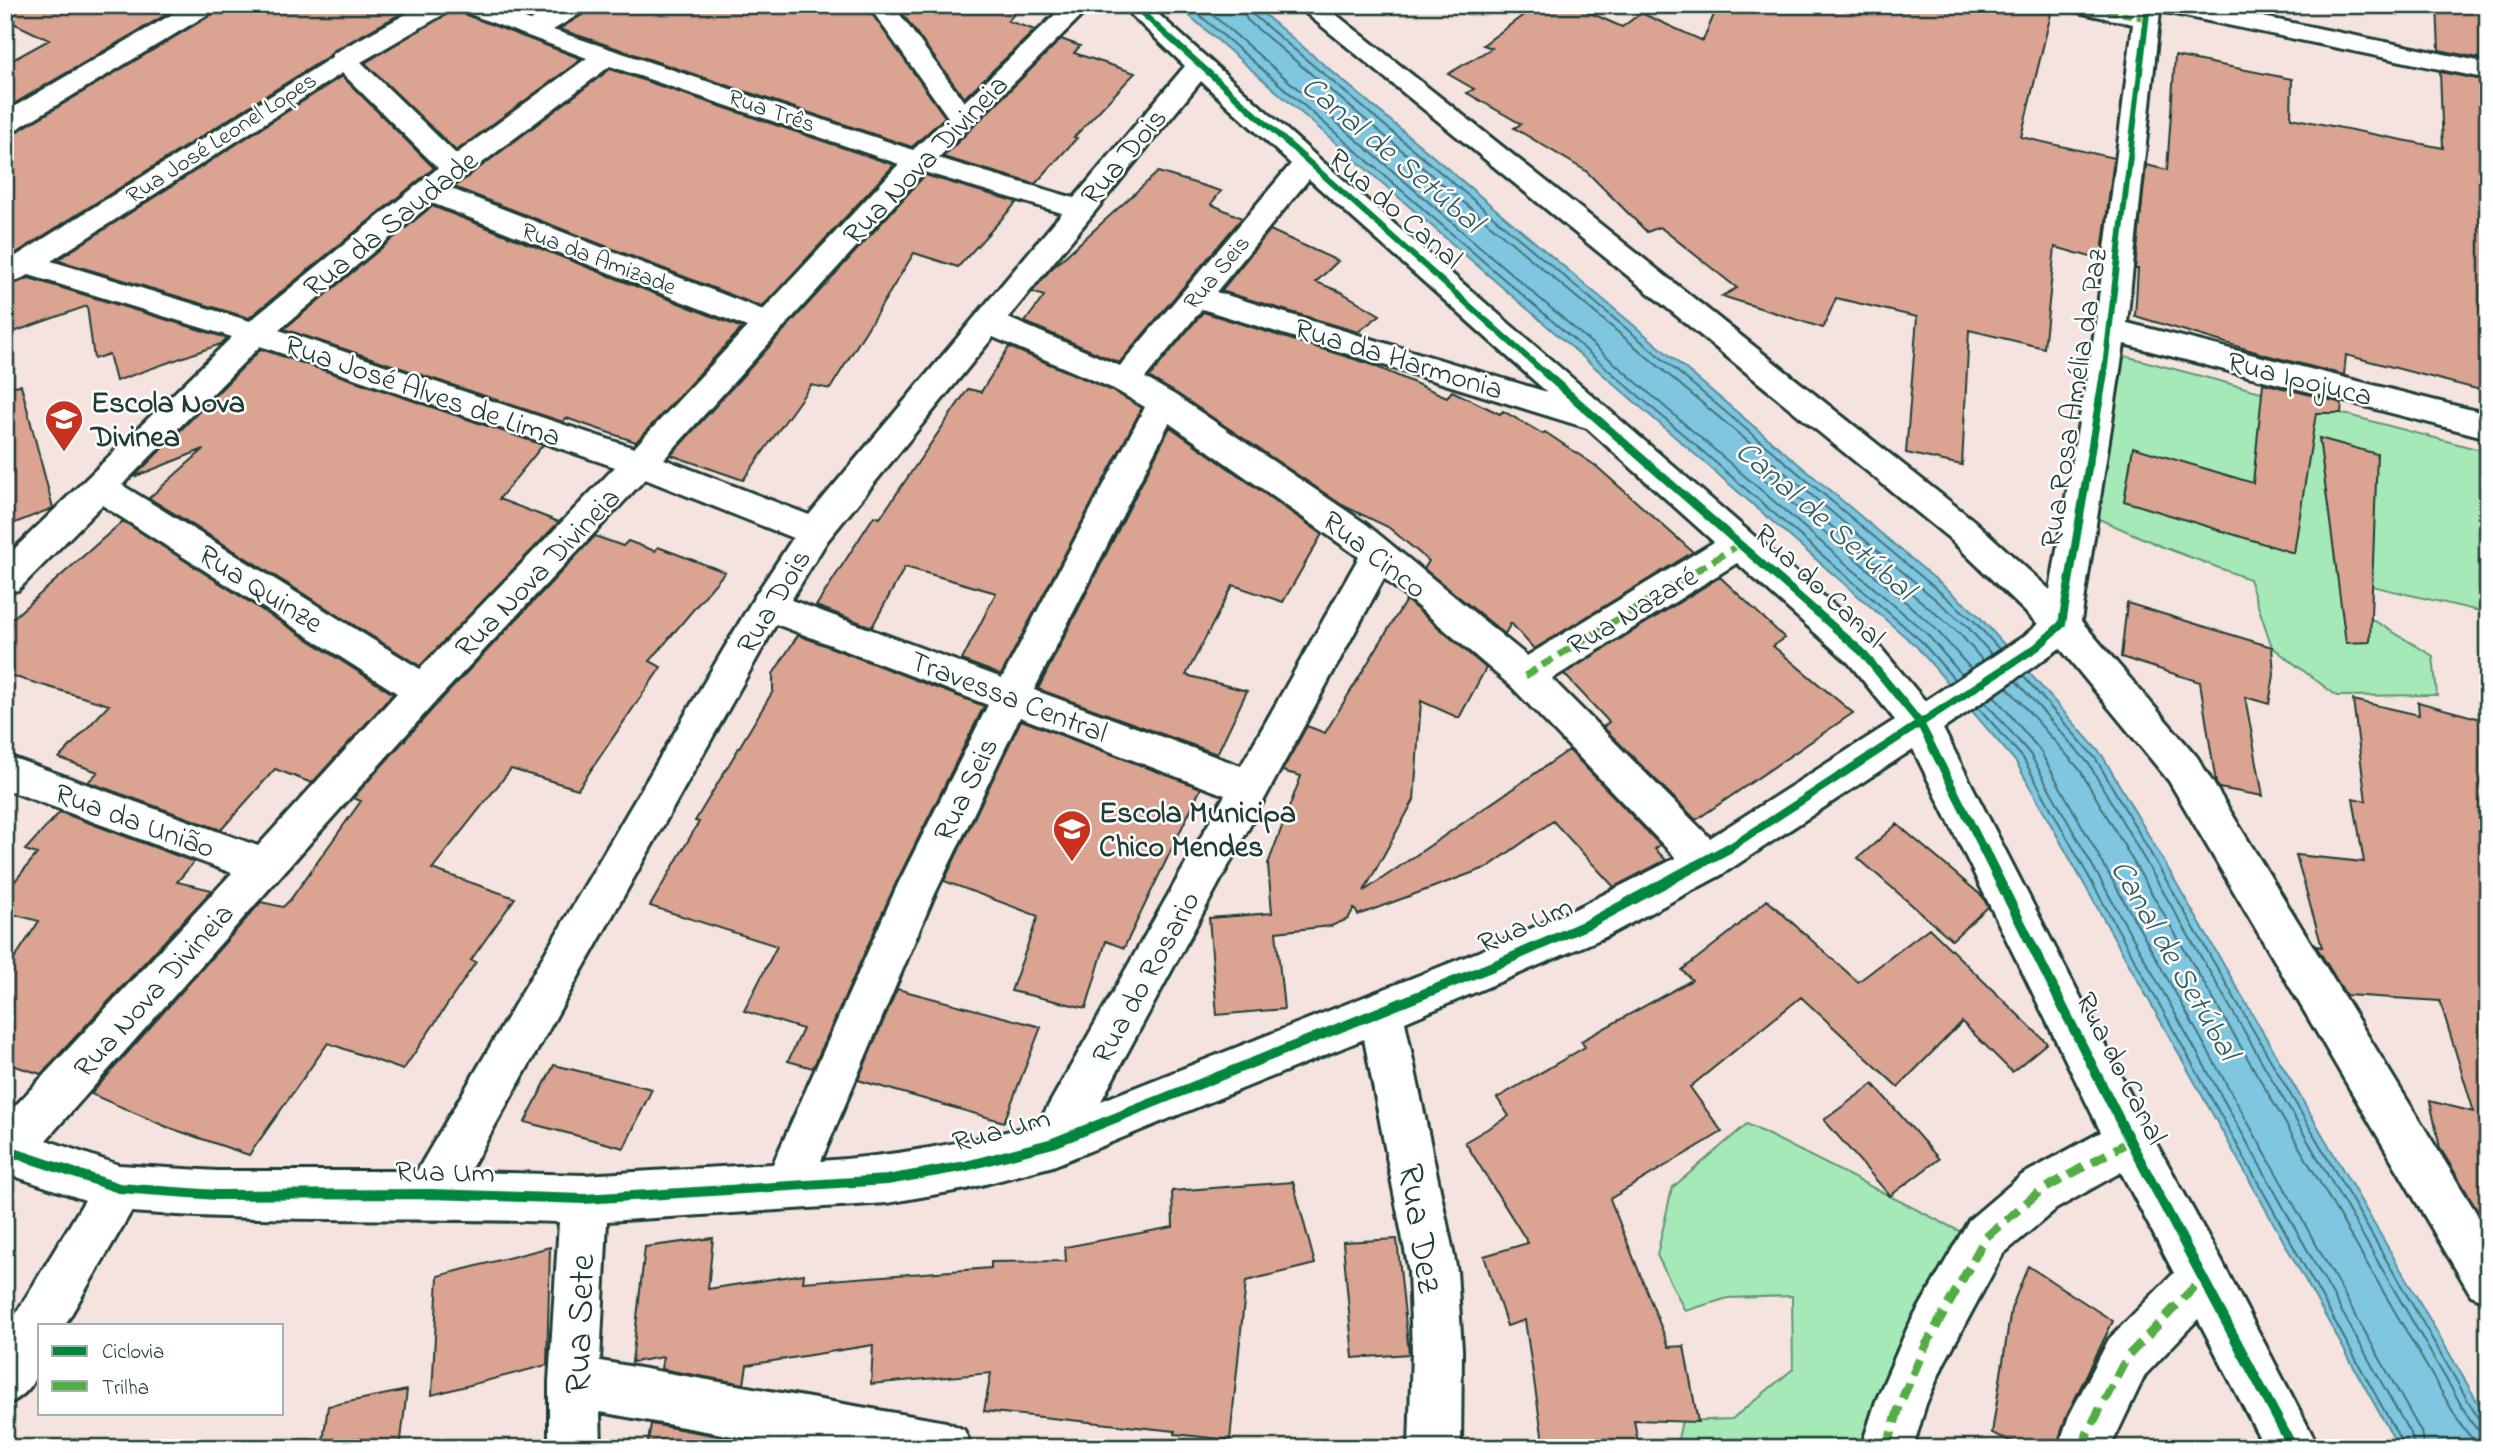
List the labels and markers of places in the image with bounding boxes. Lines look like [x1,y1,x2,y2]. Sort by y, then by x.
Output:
place label: Escola Nova Divinea [89,383,245,461]
school or university icon: Escola Nova Divinea [43,398,85,453]
place label: Escola Municipa Chico Mendes [1099,793,1296,871]
school or university icon: Escola Municipa Chico Mendes [1051,808,1093,863]

